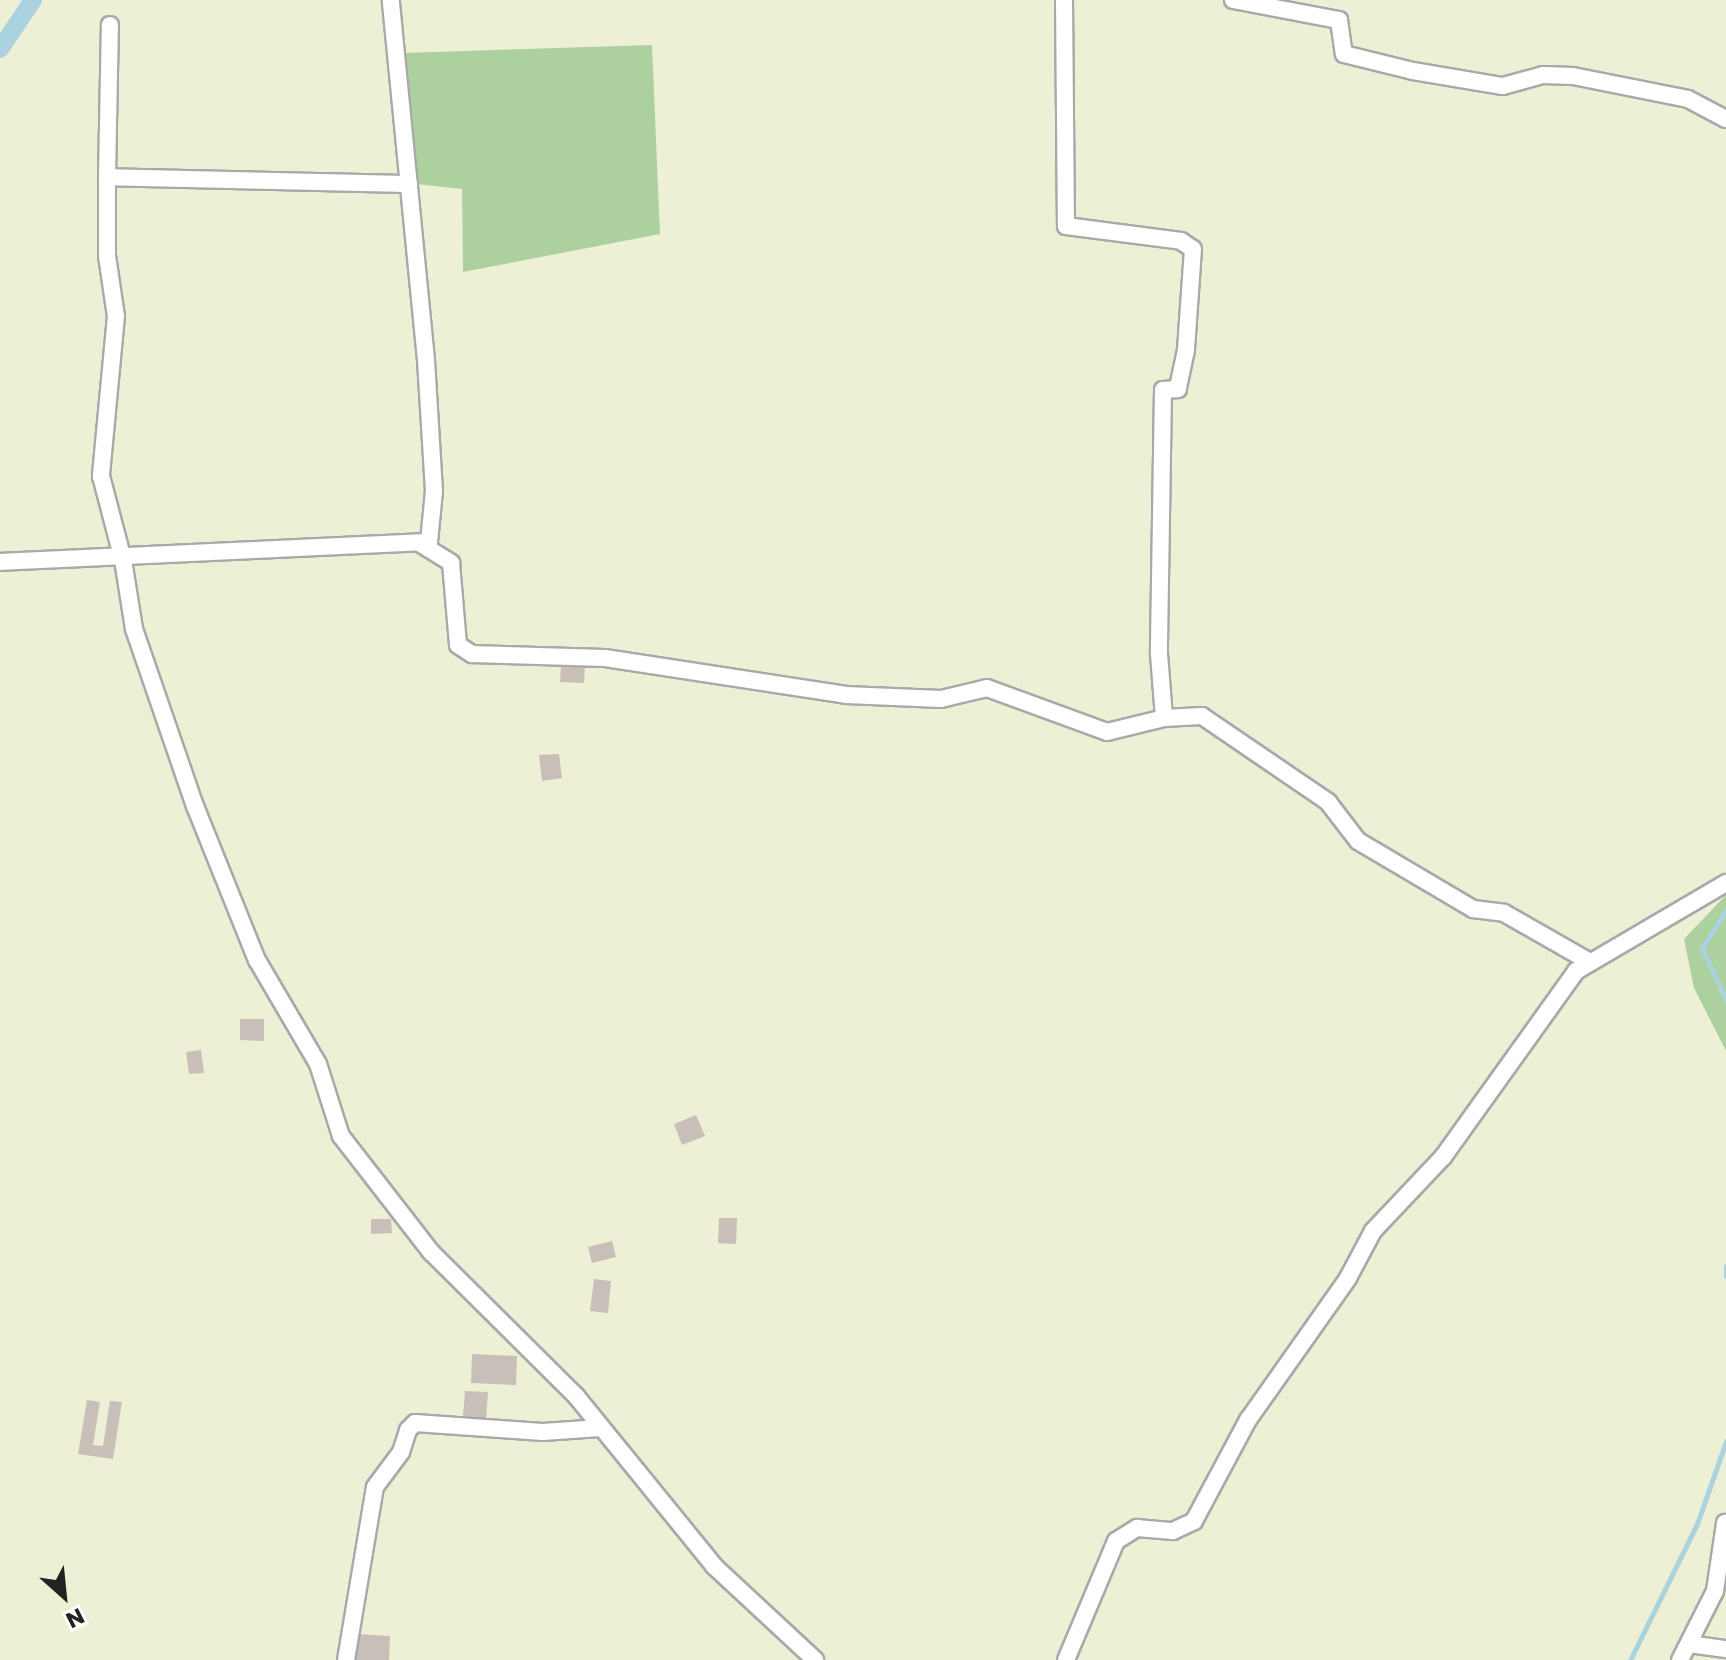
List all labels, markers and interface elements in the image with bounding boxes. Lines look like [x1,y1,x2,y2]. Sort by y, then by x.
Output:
north arrow [24,1556,104,1636]
text: N [61,1600,90,1635]

